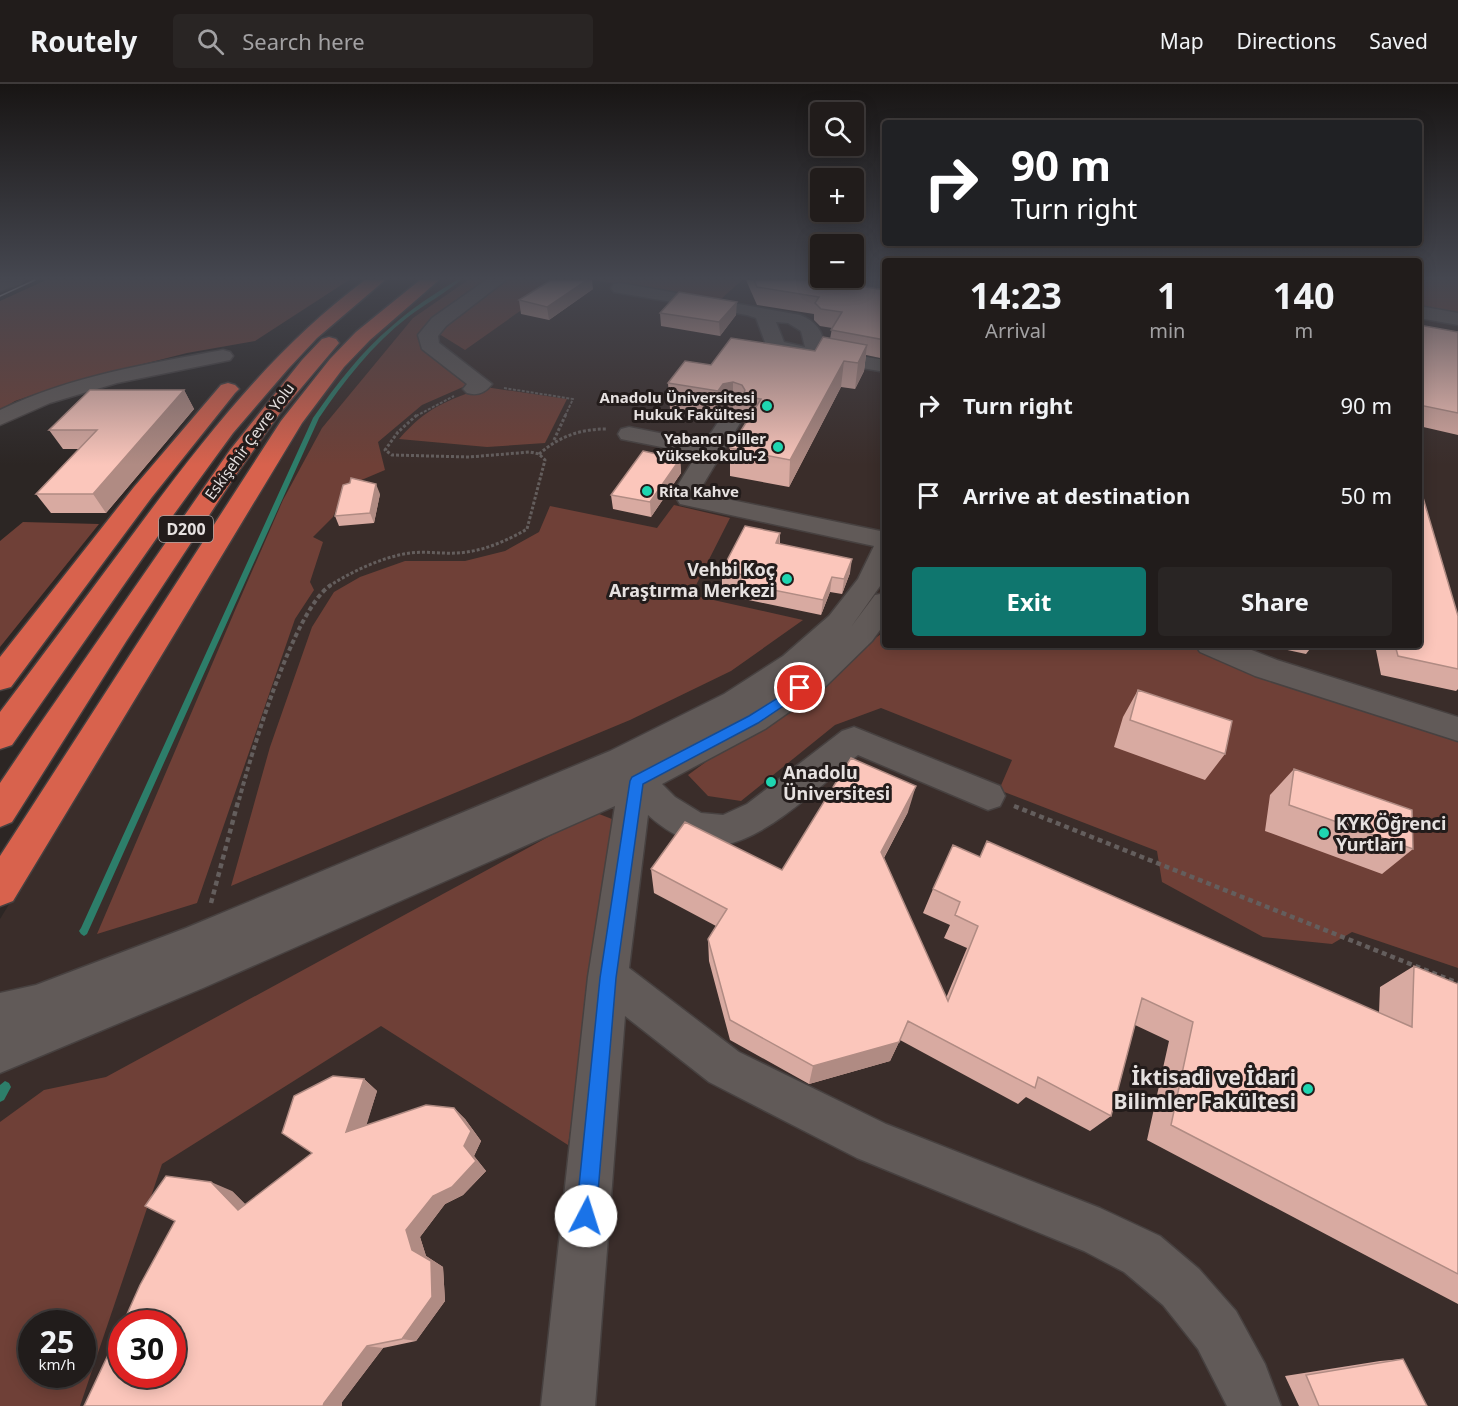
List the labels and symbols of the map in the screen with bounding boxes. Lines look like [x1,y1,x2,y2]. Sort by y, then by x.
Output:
street label: Eskişehir Çevre Yolu [200,379,298,503]
place label: Anadolu Üniversitesi Hukuk Fakültesi [600,387,755,424]
marker: Anadolu Üniversitesi Hukuk Fakültesi [760,399,774,413]
place label: Yabancı Diller Yüksekokulu-2 [656,428,766,465]
marker: Yabancı Diller Yüksekokulu-2 [771,440,785,454]
place label: Rita Kahve [659,481,739,501]
marker: Rita Kahve [640,484,654,498]
road number: D200 [159,516,213,542]
place label: Vehbi Koç Araştırma Merkezi [609,557,775,602]
marker: Vehbi Koç Araştırma Merkezi [780,572,794,586]
pin [774,662,825,713]
place label: Anadolu Üniversitesi [783,760,890,805]
marker: Anadolu Üniversitesi [764,775,778,789]
place label: KYK Öğrenci Yurtları [1336,811,1446,856]
marker: KYK Öğrenci Yurtları [1317,826,1331,840]
place label: İktisadi ve İdari Bilimler Fakültesi [1114,1063,1296,1115]
marker: İktisadi ve İdari Bilimler Fakültesi [1301,1082,1315,1096]
position arrow [554,1184,618,1248]
speed limit sign: 30 [108,1310,186,1388]

